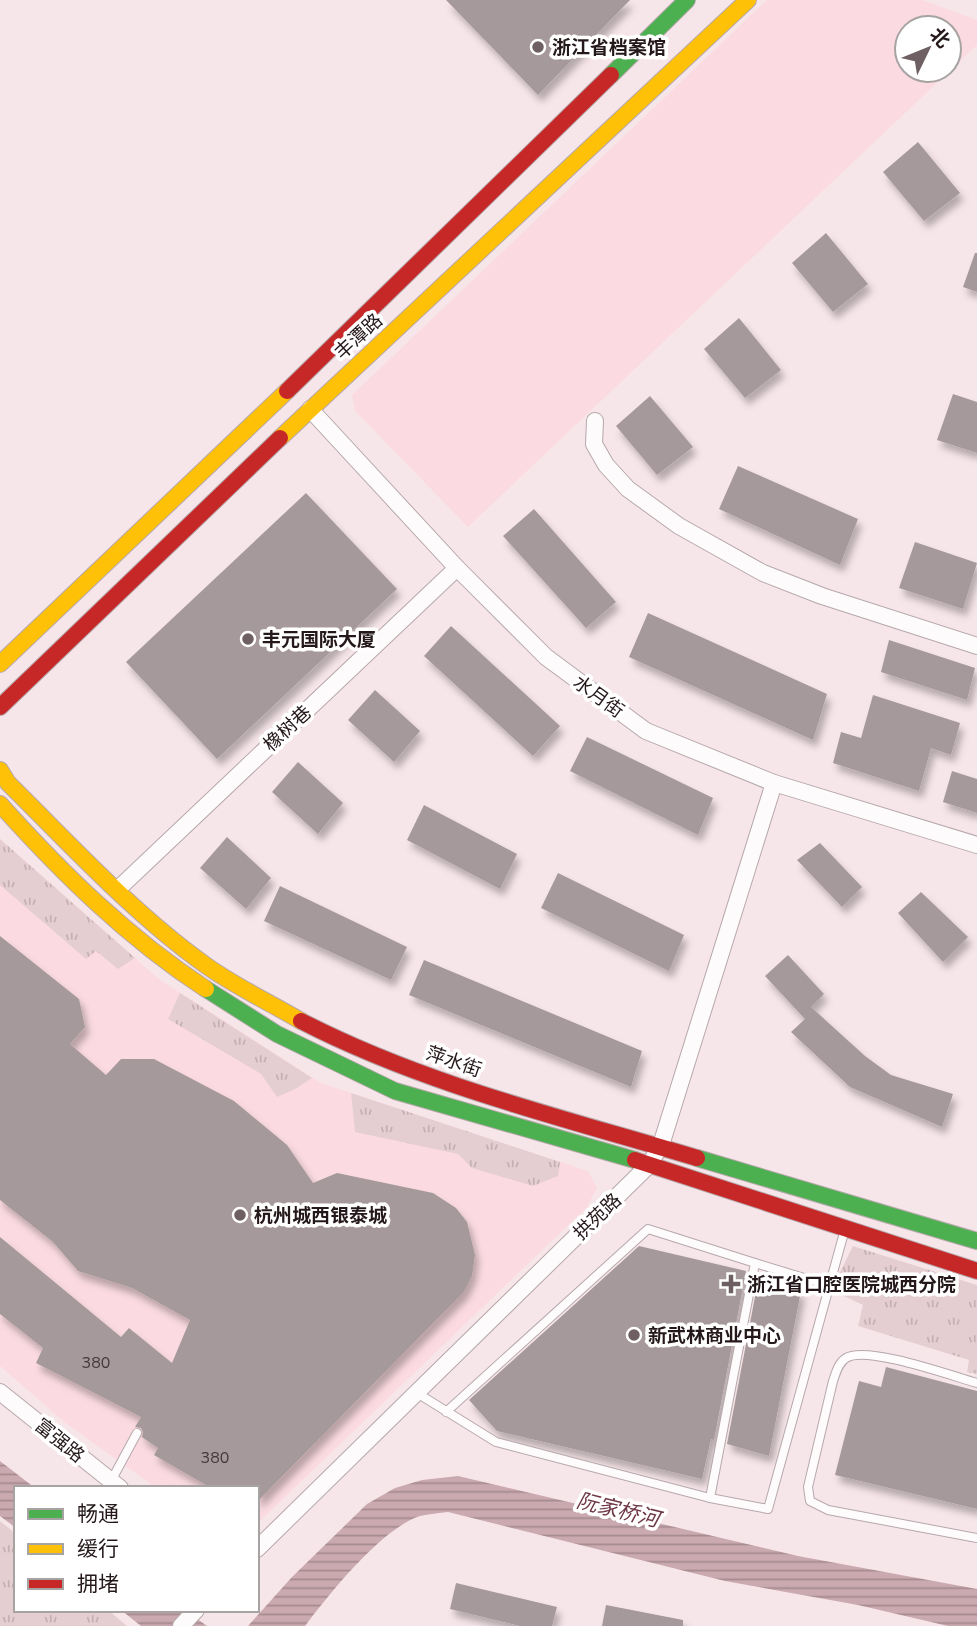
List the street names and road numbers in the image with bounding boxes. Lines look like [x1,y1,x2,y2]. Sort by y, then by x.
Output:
street label: 丰潭路 [329,308,388,366]
street label: 水月街 [568,670,629,724]
street label: 橡树巷 [258,700,317,758]
street label: 萍水街 [422,1040,485,1084]
street label: 拱苑路 [568,1188,627,1246]
street label: 富强路 [29,1413,90,1469]

